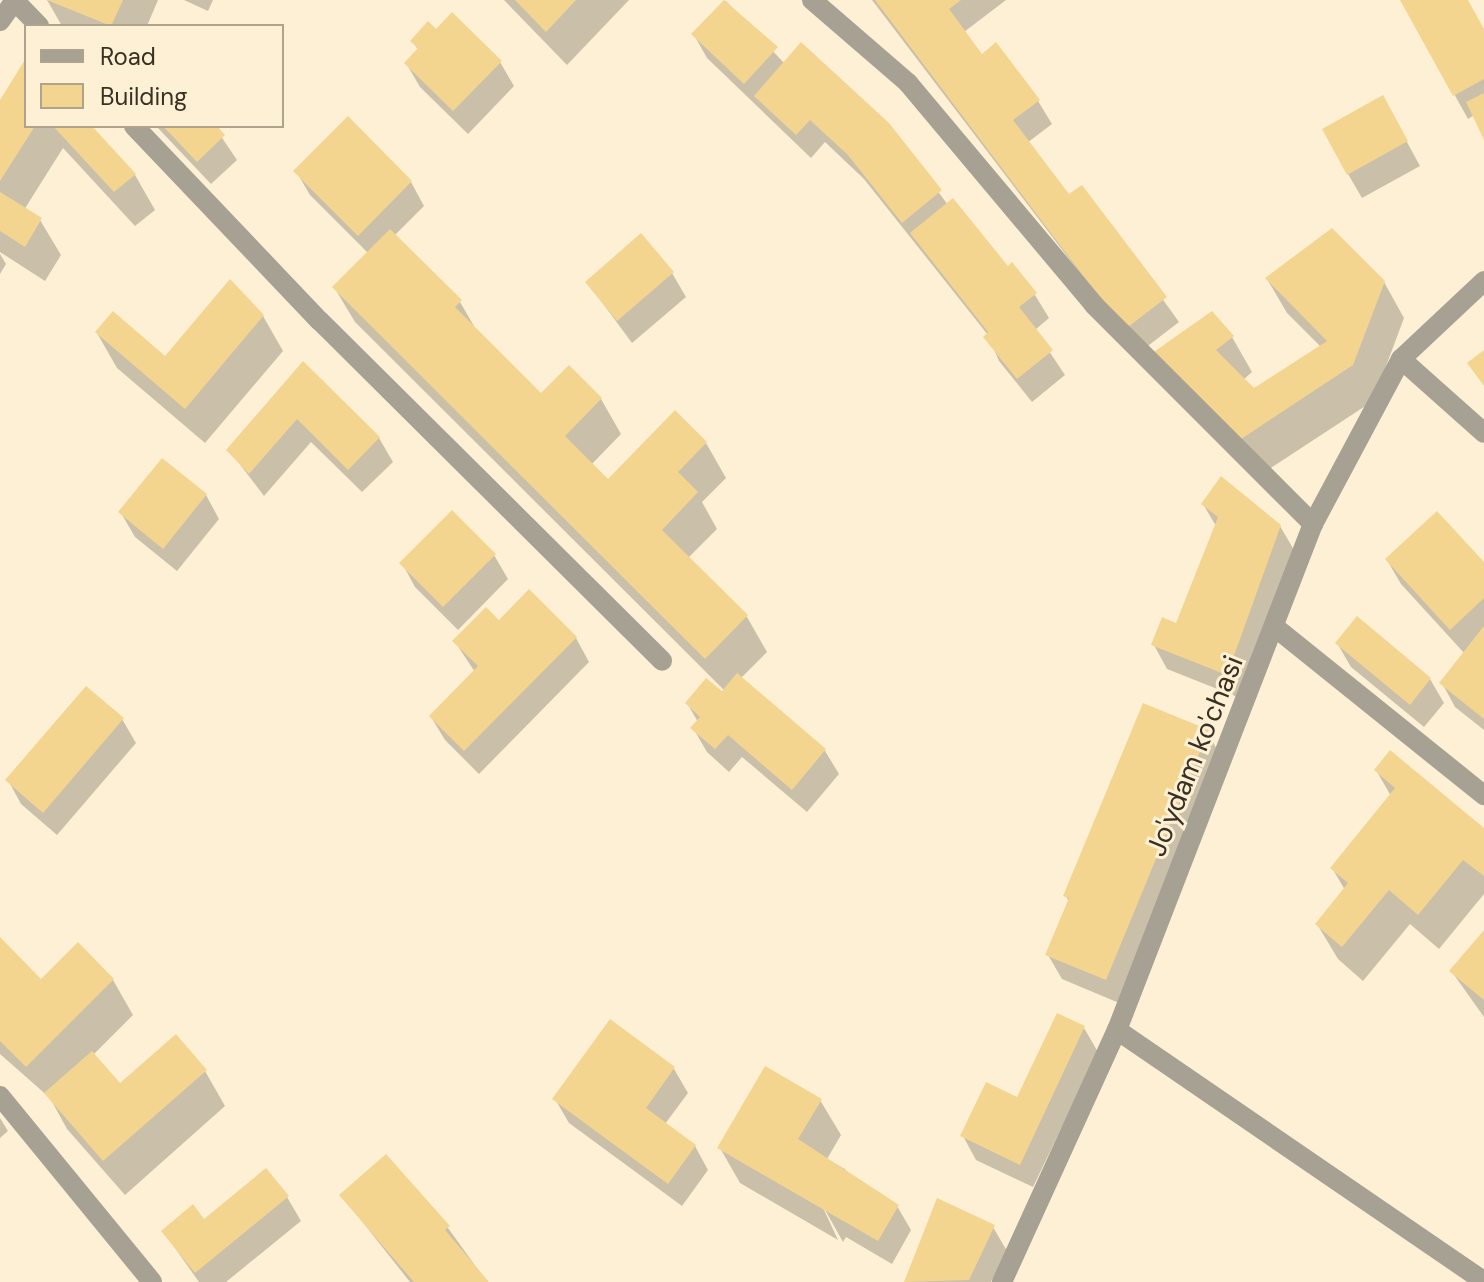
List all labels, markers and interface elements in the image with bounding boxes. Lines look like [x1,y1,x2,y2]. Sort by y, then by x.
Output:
legend [24,24,284,128]
text: Road [100,41,156,72]
text: Building [100,81,187,112]
street label: Jo'ydam ko'chasi [1139,651,1251,861]

